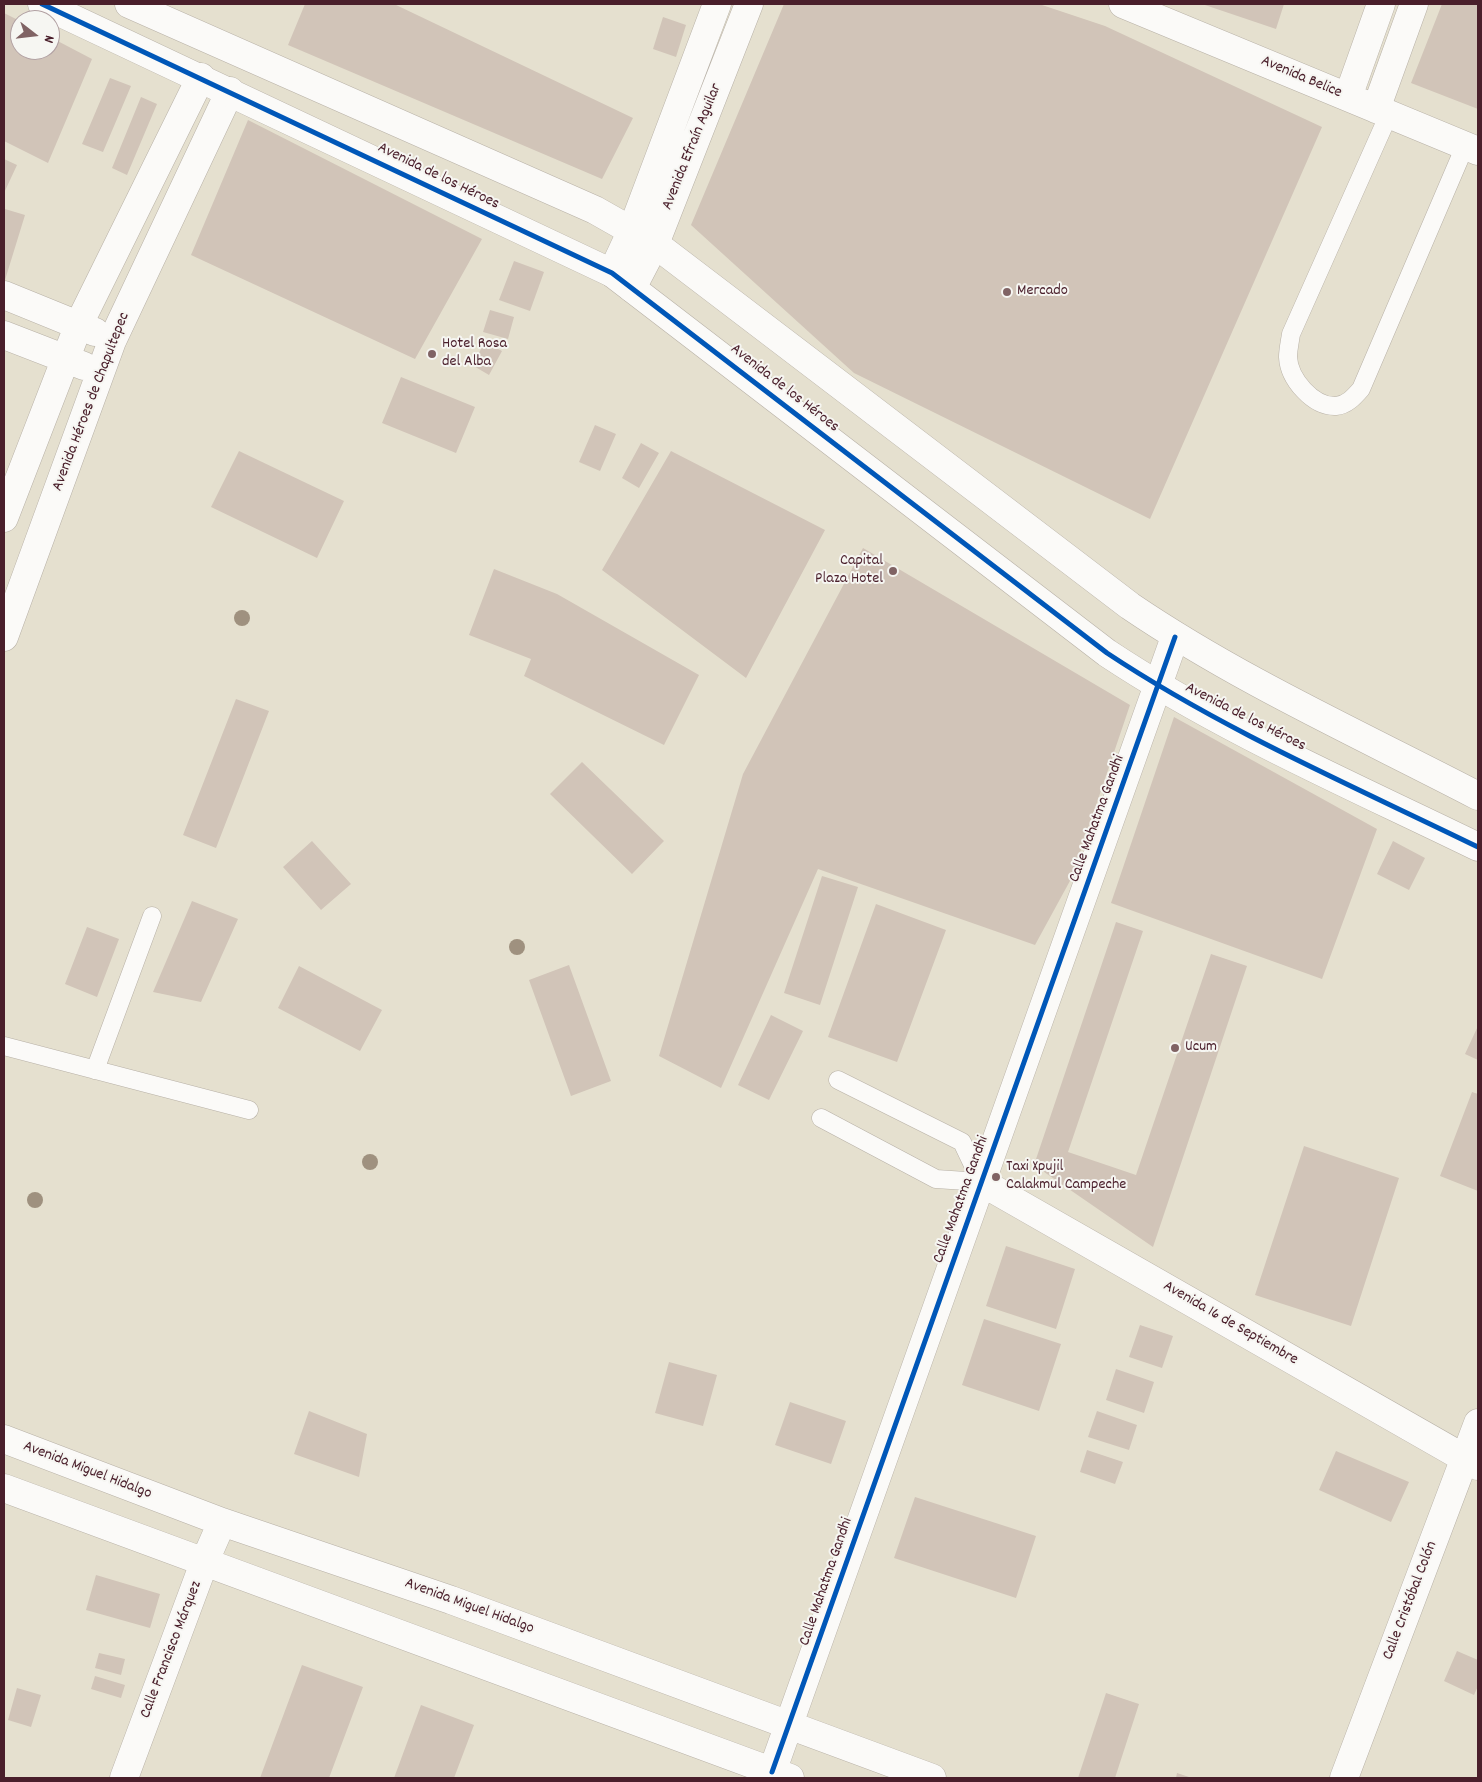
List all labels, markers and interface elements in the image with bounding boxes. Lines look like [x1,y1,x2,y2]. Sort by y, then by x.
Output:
north arrow [10,10,60,60]
text: N [38,33,59,45]
street label: Avenida Belice [1258,52,1344,104]
street label: Avenida Efraín Aguilar [659,81,727,213]
street label: Avenida de los Héroes [374,139,502,215]
place label: Mercado [1017,282,1068,302]
marker: Mercado [1001,286,1013,298]
street label: Avenida Héroes de Chapultepec [49,310,135,494]
place label: Hotel Rosa del Alba [442,335,507,373]
street label: Avenida de los Héroes [726,341,842,437]
marker: Hotel Rosa del Alba [426,348,438,360]
place label: Capital Plaza Hotel [815,552,883,590]
marker: Capital Plaza Hotel [887,565,899,577]
street label: Avenida de los Héroes [1181,679,1309,757]
street label: Calle Mahatma Gandhi [1066,753,1130,885]
place label: Ucum [1185,1038,1217,1058]
marker: Ucum [1169,1042,1181,1054]
street label: Calle Mahatma Gandhi [930,1134,994,1266]
place label: Taxi Xpujil Calakmul Campeche [1006,1158,1126,1196]
marker: Taxi Xpujil Calakmul Campeche [990,1171,1002,1183]
street label: Avenida 16 de Septiembre [1159,1277,1301,1371]
street label: Avenida Miguel Hidalgo [20,1438,154,1504]
street label: Calle Mahatma Gandhi [796,1515,858,1649]
street label: Calle Cristóbal Colón [1380,1539,1442,1663]
street label: Avenida Miguel Hidalgo [402,1575,536,1639]
street label: Calle Francisco Márquez [137,1579,207,1721]

